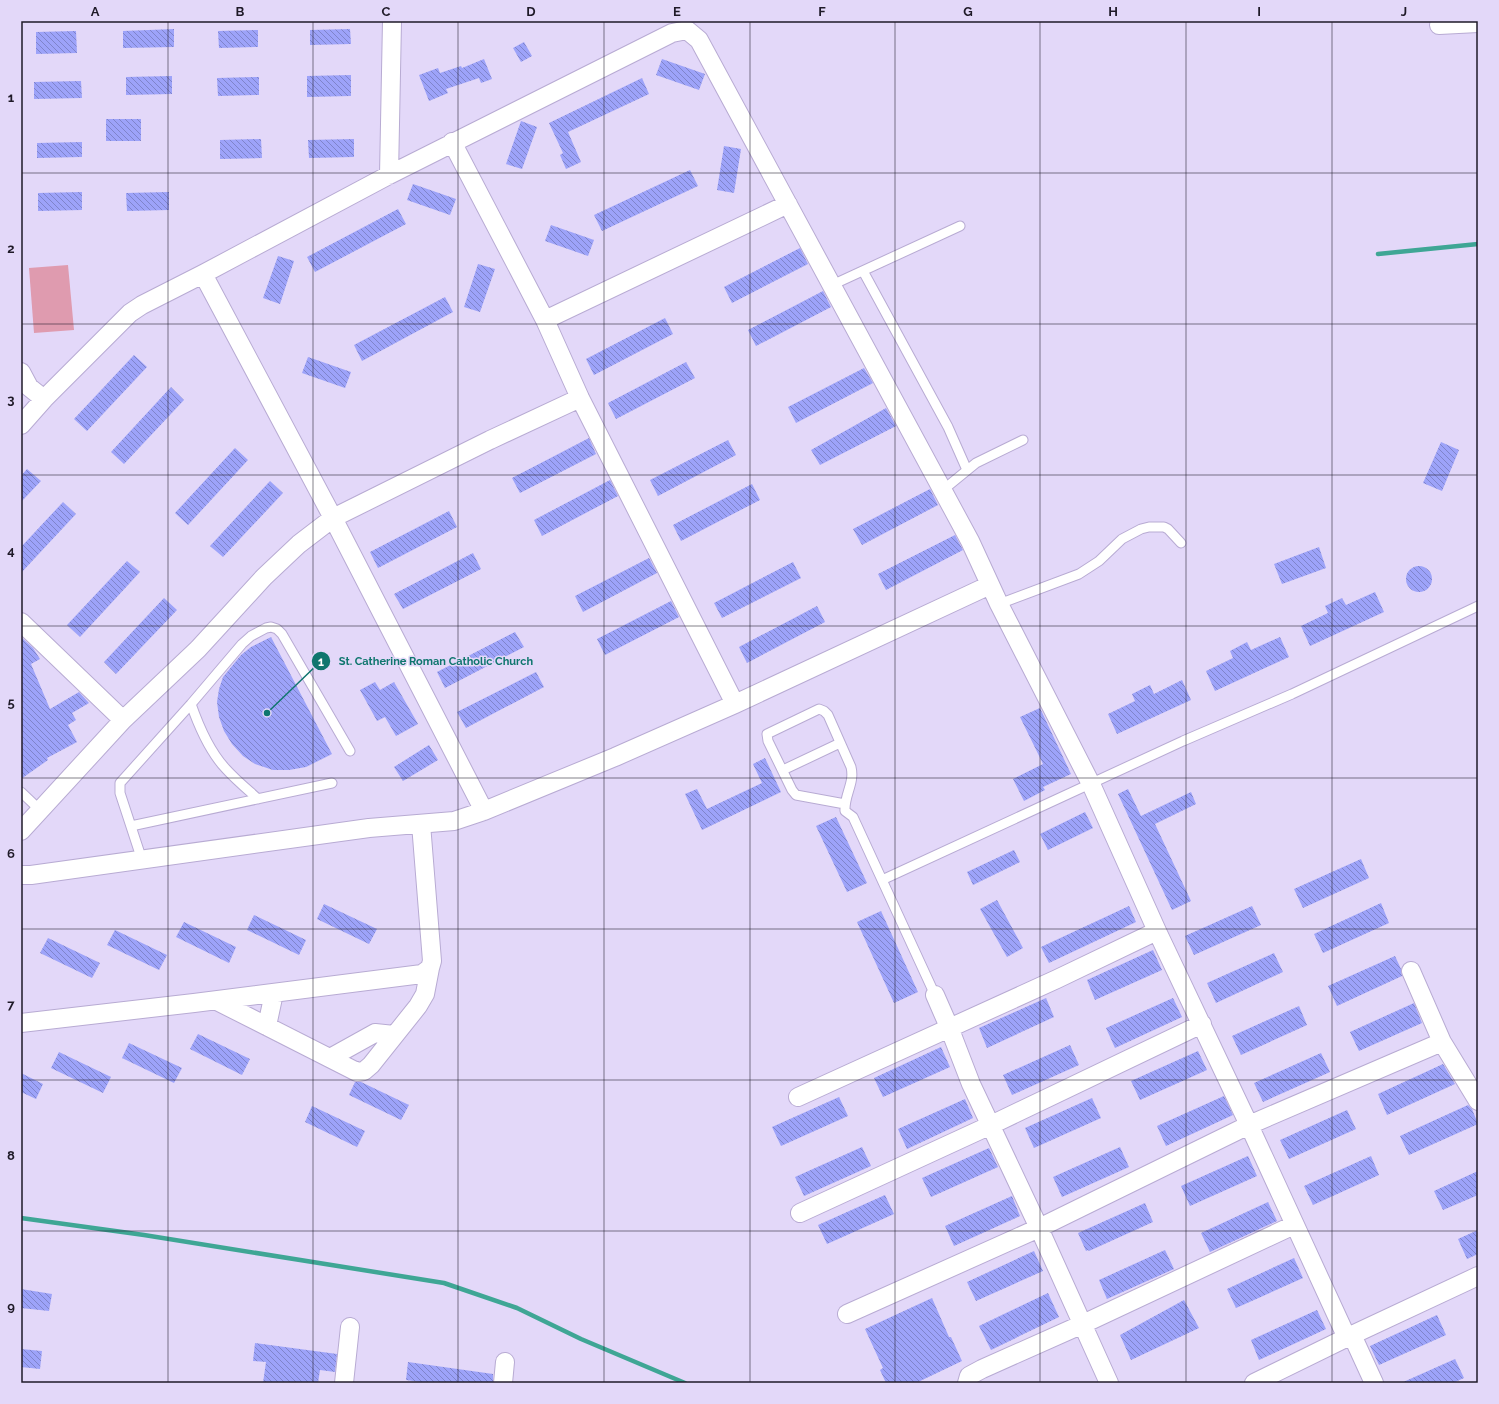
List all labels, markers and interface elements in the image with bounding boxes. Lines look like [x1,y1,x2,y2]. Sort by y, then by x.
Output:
text: A [91,4,100,19]
text: B [236,4,245,19]
text: C [382,4,391,19]
text: D [526,4,536,19]
text: E [673,4,681,19]
text: F [818,4,826,19]
text: G [963,4,973,19]
text: H [1108,4,1118,19]
text: I [1257,4,1261,19]
text: J [1401,4,1407,19]
text: 1 [8,90,15,105]
text: 2 [7,241,15,256]
text: 3 [7,392,15,407]
text: 4 [7,543,15,558]
callout: St. Catherine Roman Catholic Church [311,650,541,673]
text: 1 [318,655,324,669]
text: St. Catherine Roman Catholic Church [339,655,533,668]
text: 5 [7,695,15,710]
text: 6 [7,846,15,861]
text: 7 [7,997,15,1012]
text: 8 [7,1148,15,1163]
text: 9 [7,1299,15,1314]

